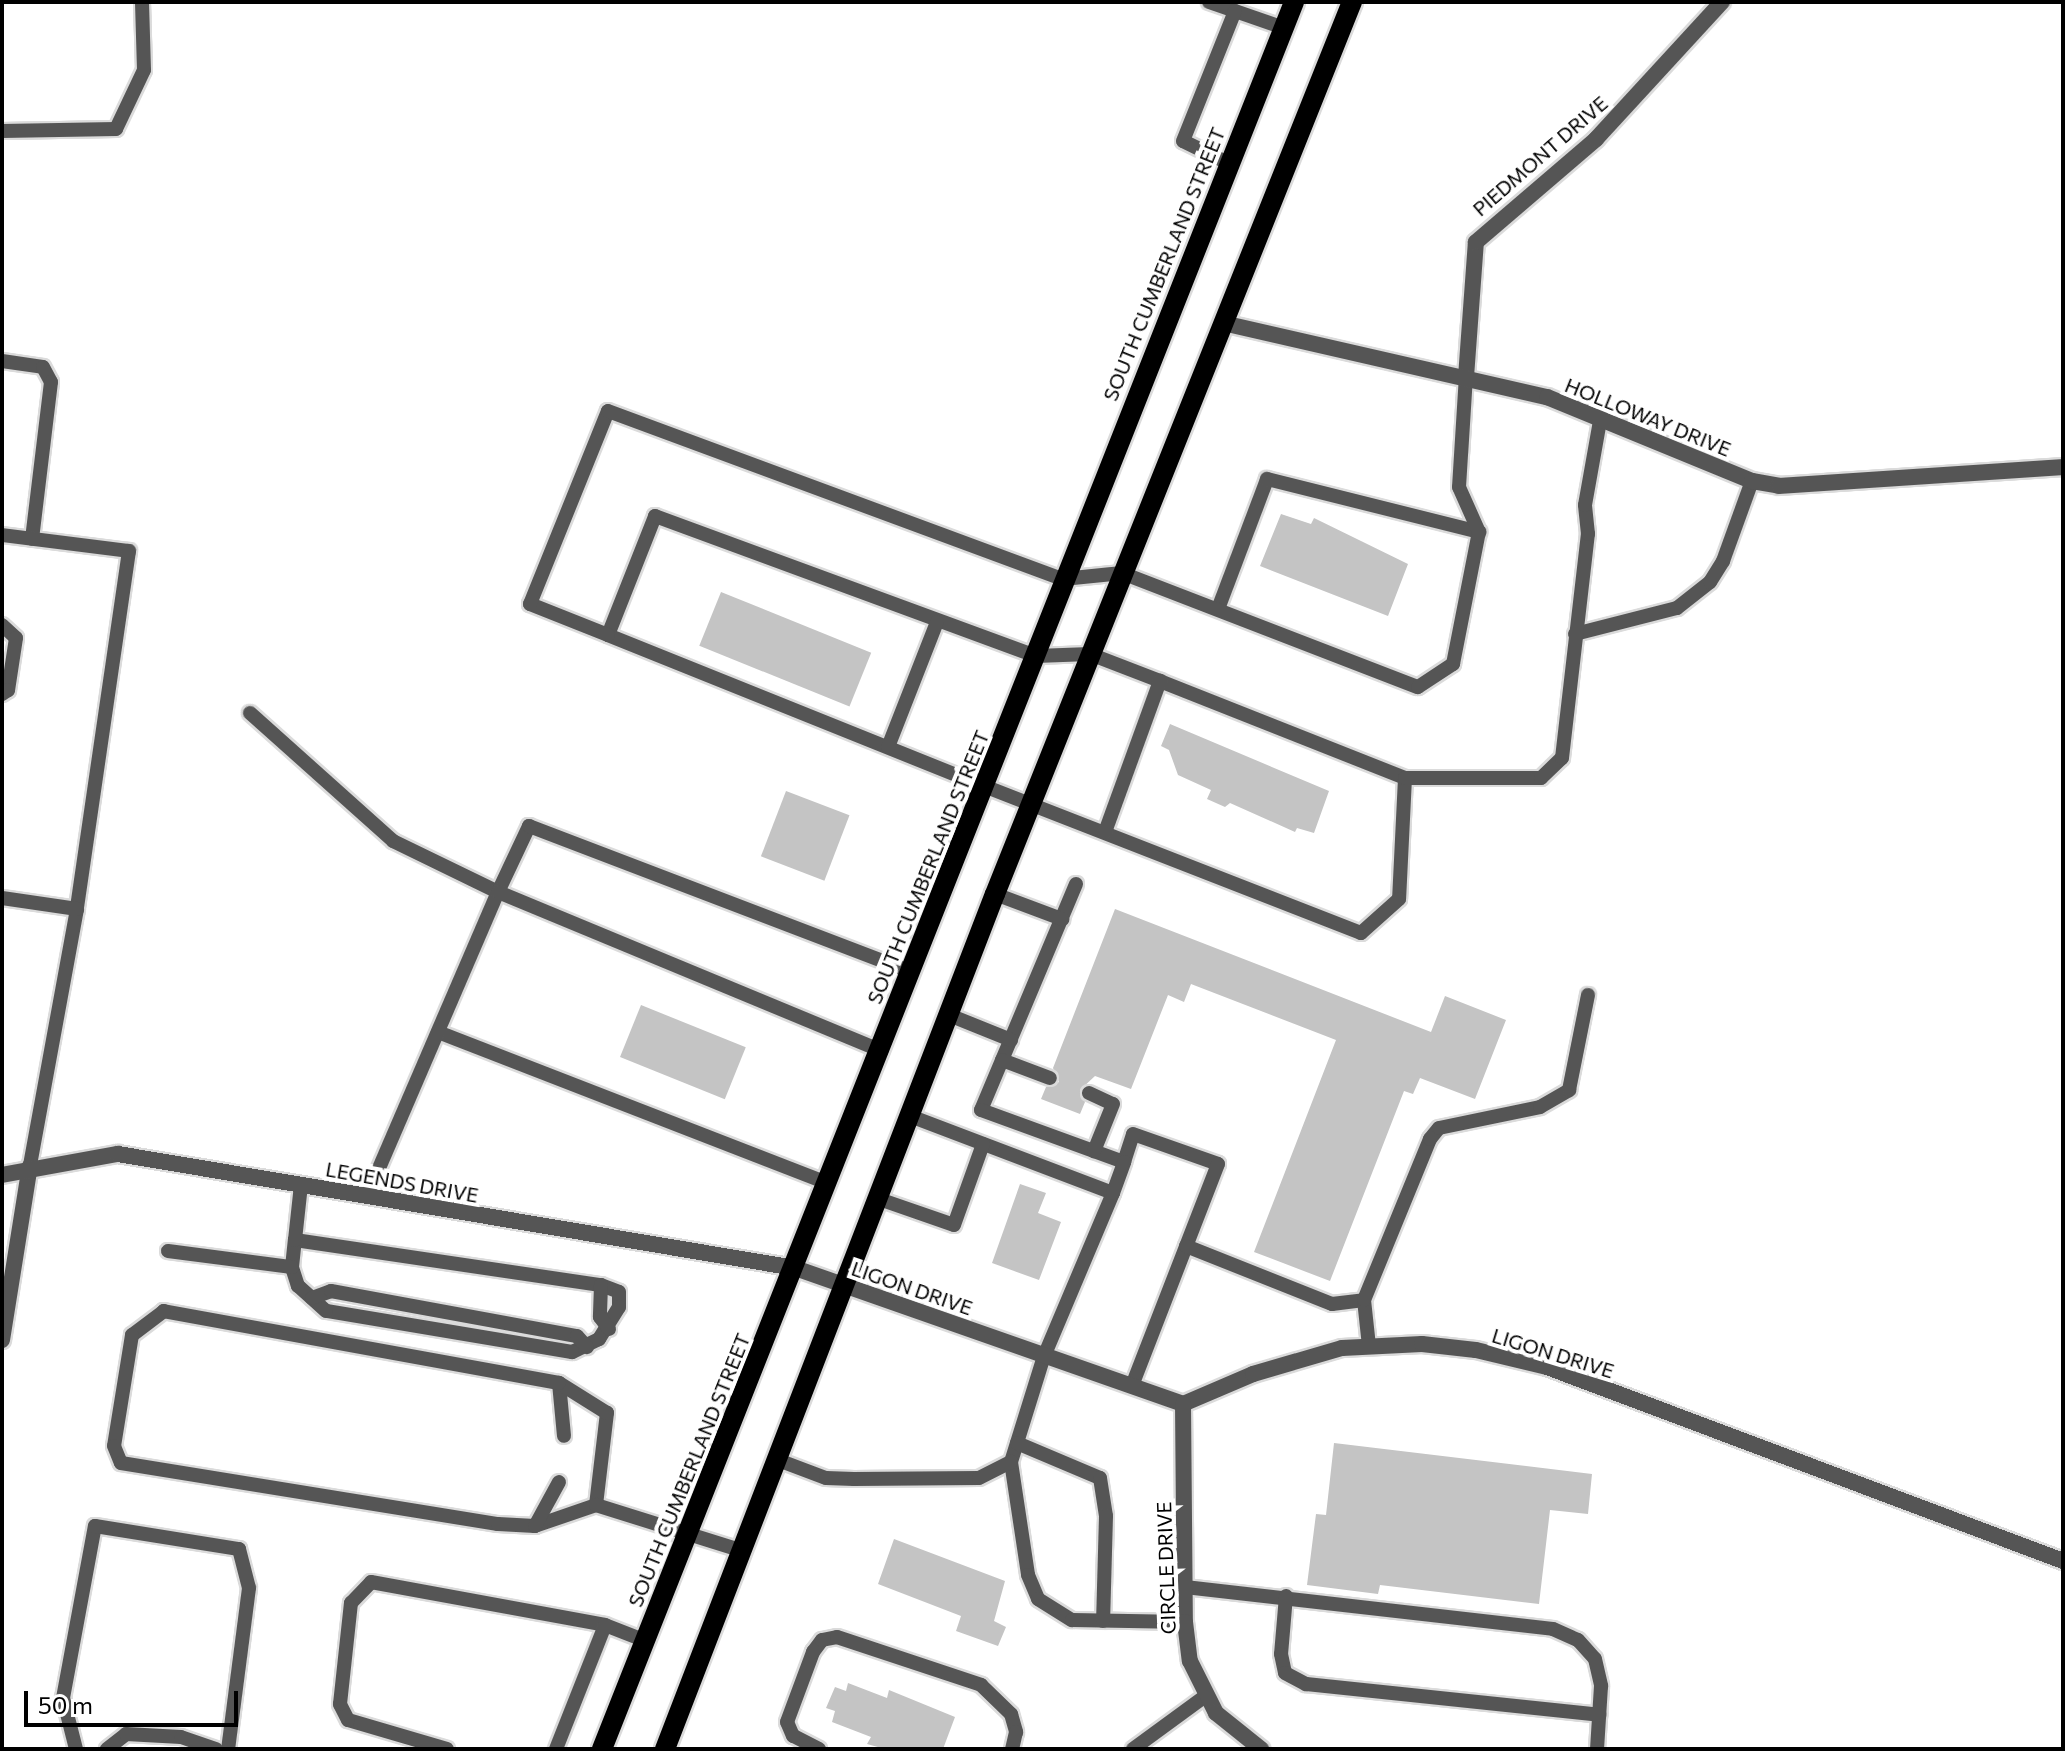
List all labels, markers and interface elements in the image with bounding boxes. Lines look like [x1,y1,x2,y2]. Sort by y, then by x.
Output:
street label: PIEDMONT DRIVE [1468,91,1612,221]
street label: SOUTH CUMBERLAND STREET [1098,124,1230,404]
street label: HOLLOWAY DRIVE [1561,373,1735,461]
street label: SOUTH CUMBERLAND STREET [862,727,994,1007]
street label: LEGENDS DRIVE [324,1157,480,1207]
street label: LIGON DRIVE [848,1256,976,1320]
street label: LIGON DRIVE [1489,1323,1617,1383]
street label: SOUTH CUMBERLAND STREET [623,1330,755,1610]
street label: CIRCLE DRIVE [1152,1501,1180,1635]
scale bar [28,1675,242,1725]
text: 50 m [38,1690,93,1719]

